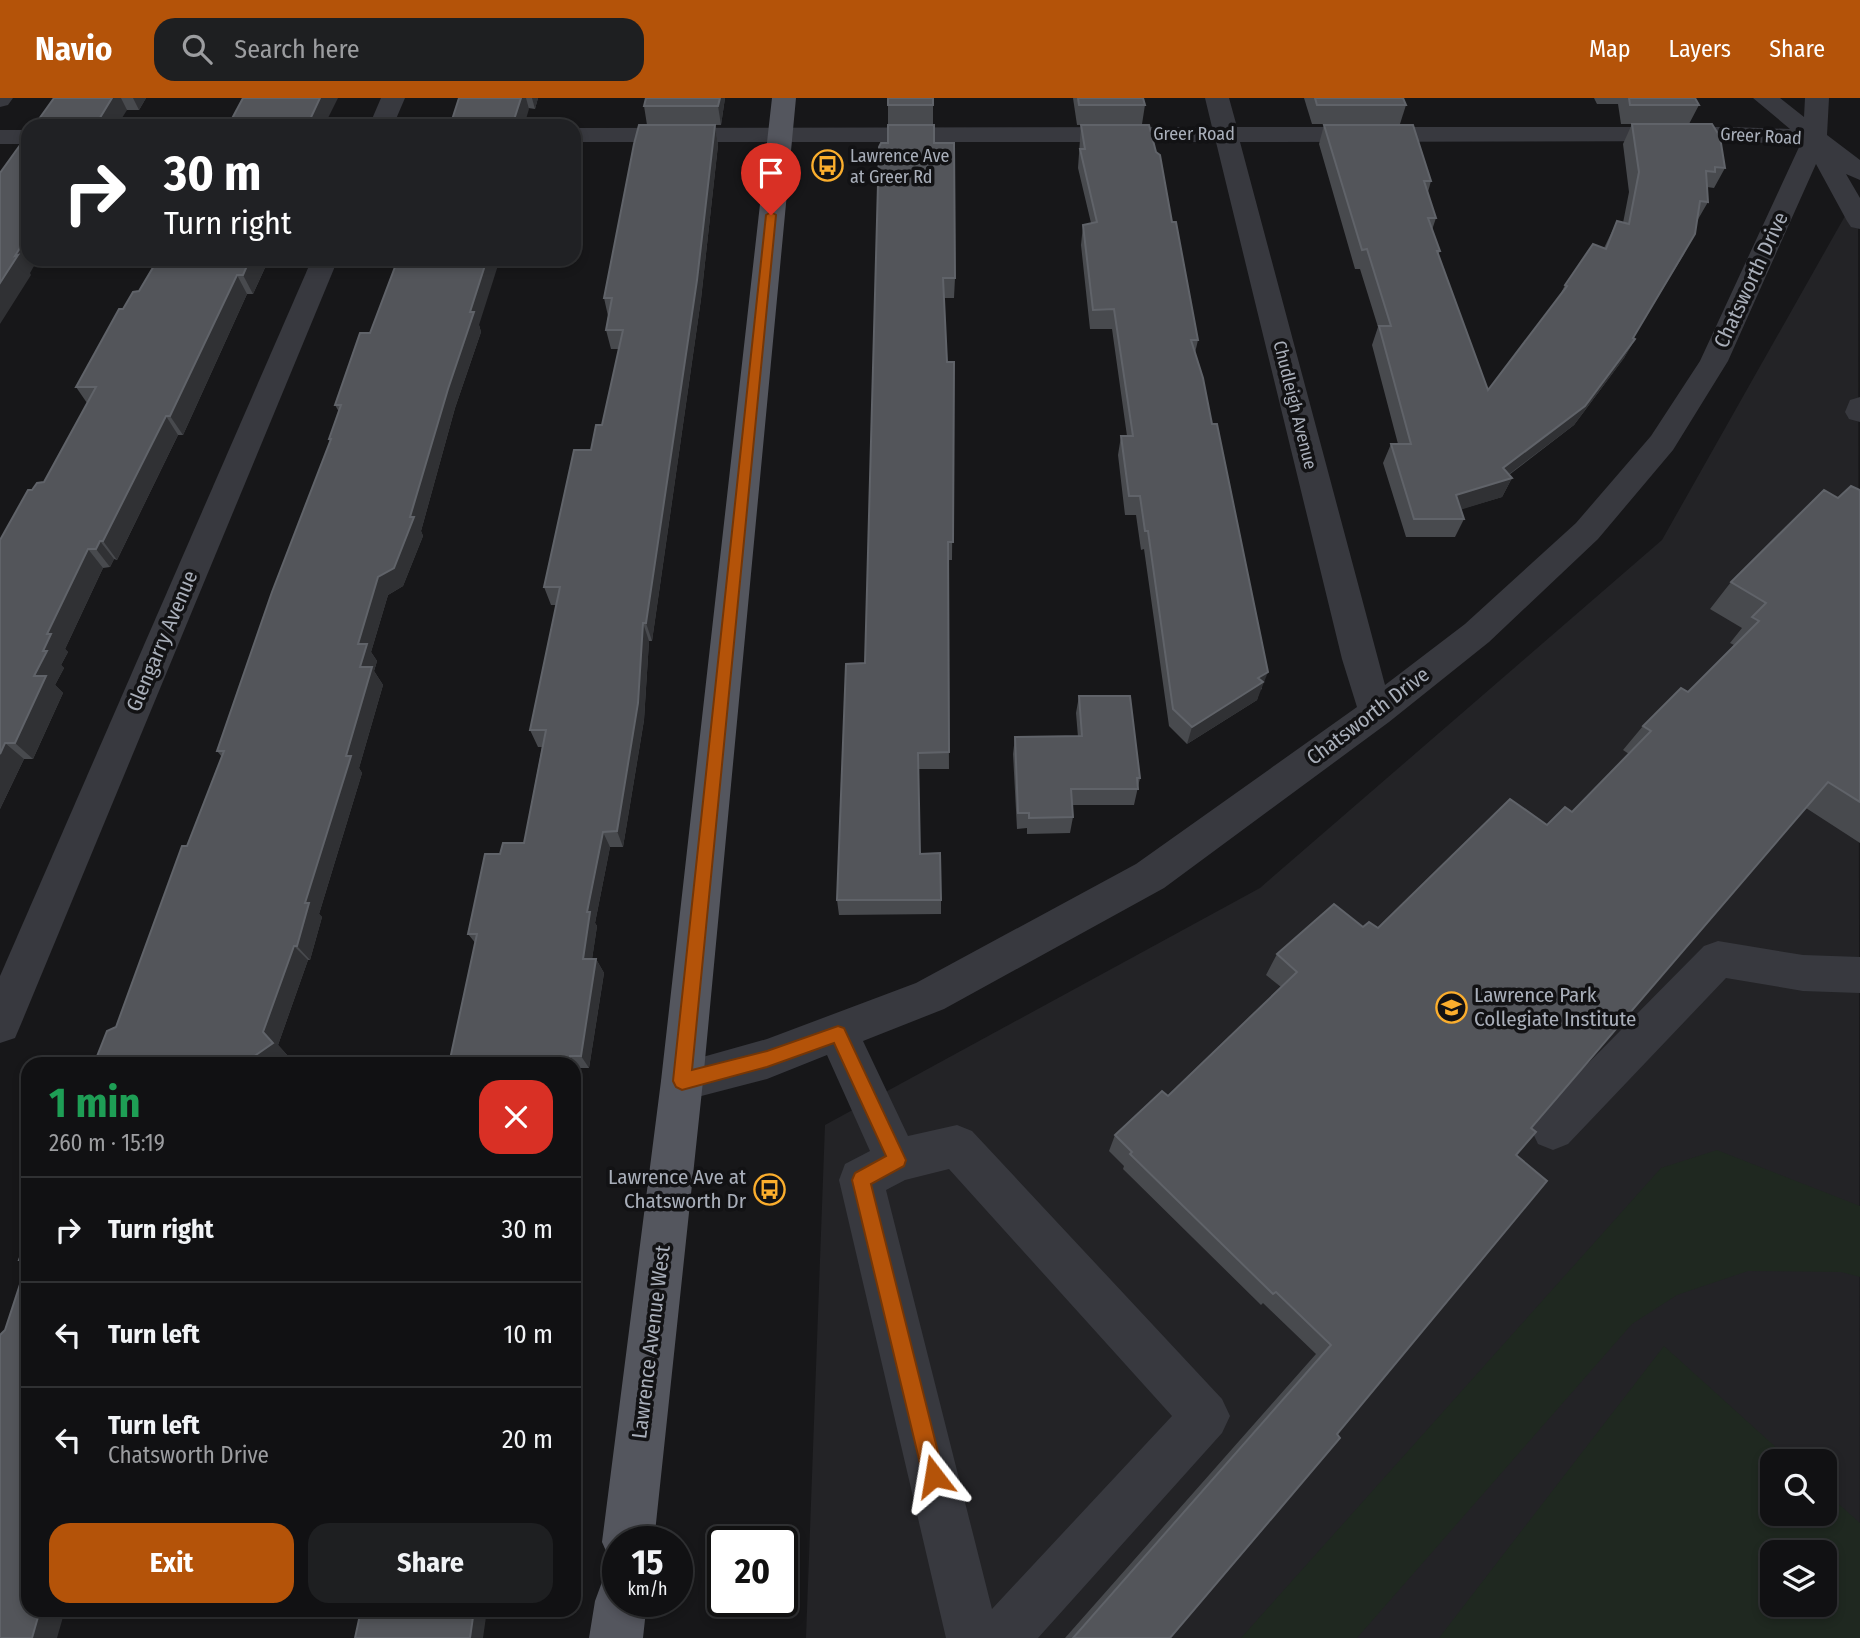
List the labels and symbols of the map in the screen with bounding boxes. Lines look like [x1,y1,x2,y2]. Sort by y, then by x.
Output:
street label: Greer Road [1153,123,1235,145]
street label: Greer Road [1720,123,1802,149]
pin [741,143,801,215]
place label: Lawrence Ave at Greer Rd [850,145,949,188]
bus stop icon: Lawrence Ave at Greer Rd [810,149,844,183]
street label: Chatsworth Drive [1708,208,1794,352]
street label: Chudleigh Avenue [1268,338,1322,472]
street label: Glengarry Avenue [121,567,203,715]
street label: Chatsworth Drive [1301,661,1435,771]
place label: Lawrence Park Collegiate Institute [1474,982,1636,1032]
school or university icon: Lawrence Park Collegiate Institute [1434,990,1468,1024]
place label: Lawrence Ave at Chatsworth Dr [608,1164,747,1214]
bus stop icon: Lawrence Ave at Chatsworth Dr [752,1172,786,1206]
street label: Lawrence Avenue West [626,1244,676,1440]
position arrow [897,1439,971,1513]
speed limit sign: 20 [707,1526,798,1617]

